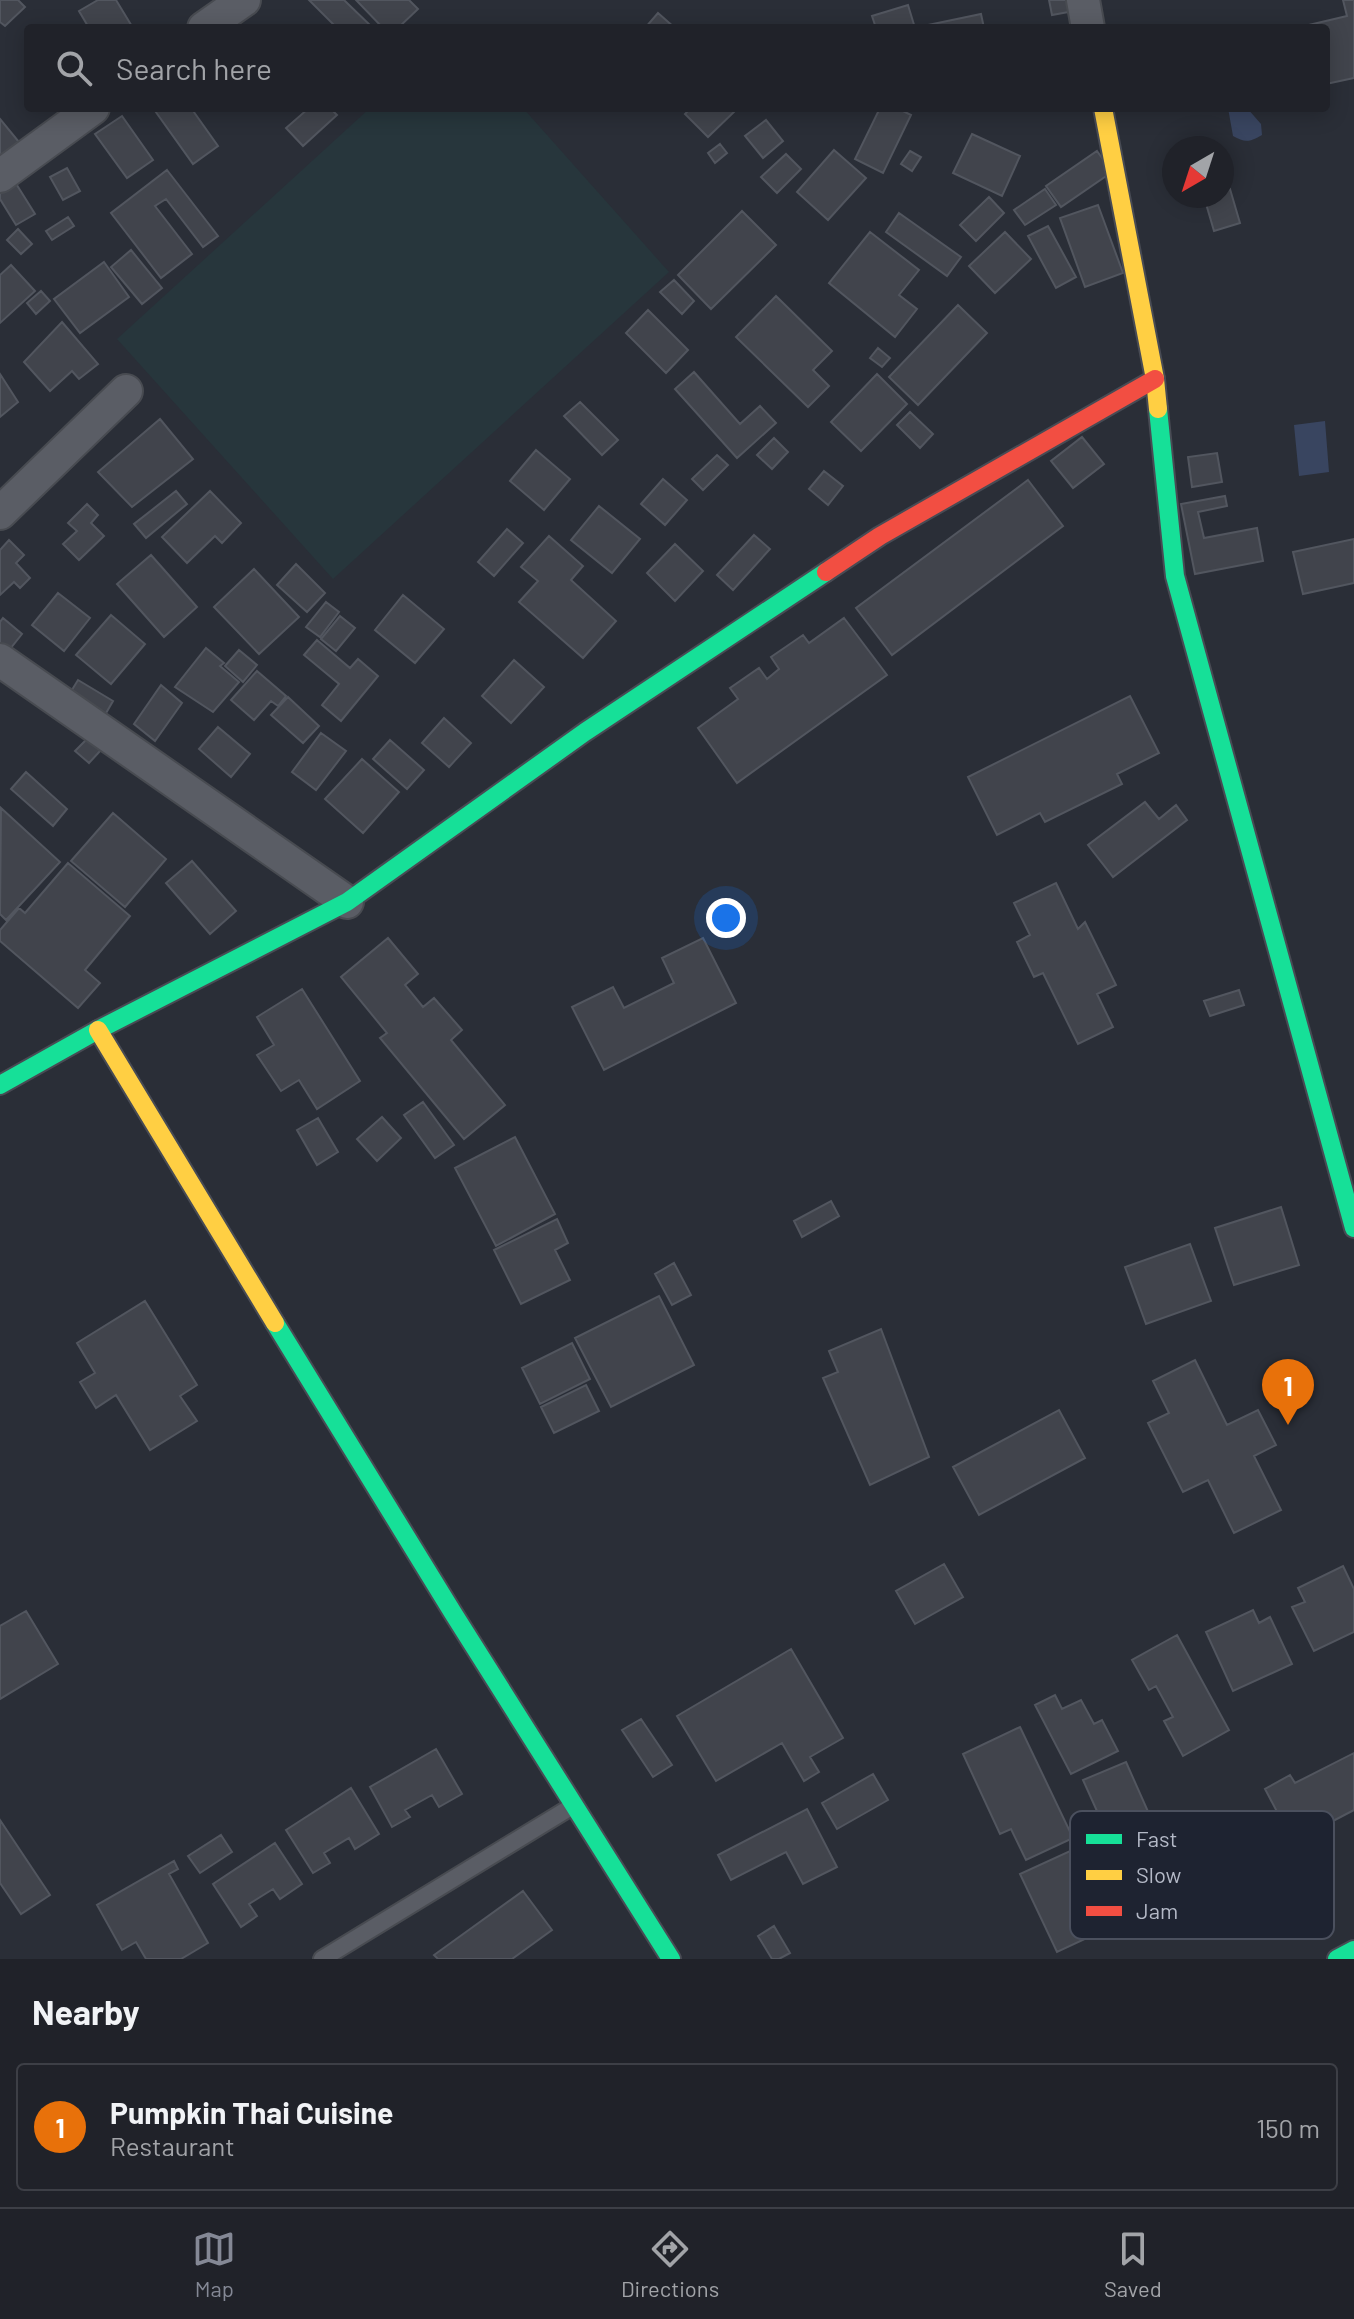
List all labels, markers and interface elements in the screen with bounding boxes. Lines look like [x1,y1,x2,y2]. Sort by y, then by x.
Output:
search box [24,24,1330,112]
icon: search [52,46,96,90]
text: Search here [116,50,272,86]
north arrow [1162,136,1234,208]
your location [706,898,746,938]
pin: 1 [1262,1359,1314,1425]
legend [1070,1811,1334,1939]
text: Fast [1136,1825,1178,1851]
text: Slow [1136,1861,1181,1887]
text: Jam [1136,1897,1178,1923]
text: Nearby [32,1991,140,2032]
text: Pumpkin Thai Cuisine [110,2094,393,2130]
text: 1 [55,2112,65,2143]
text: 150 m [1256,2112,1320,2143]
text: Restaurant [110,2130,235,2161]
tab: Map [192,2227,236,2301]
tab: Directions [621,2227,719,2301]
tab: Saved [1104,2227,1162,2301]

